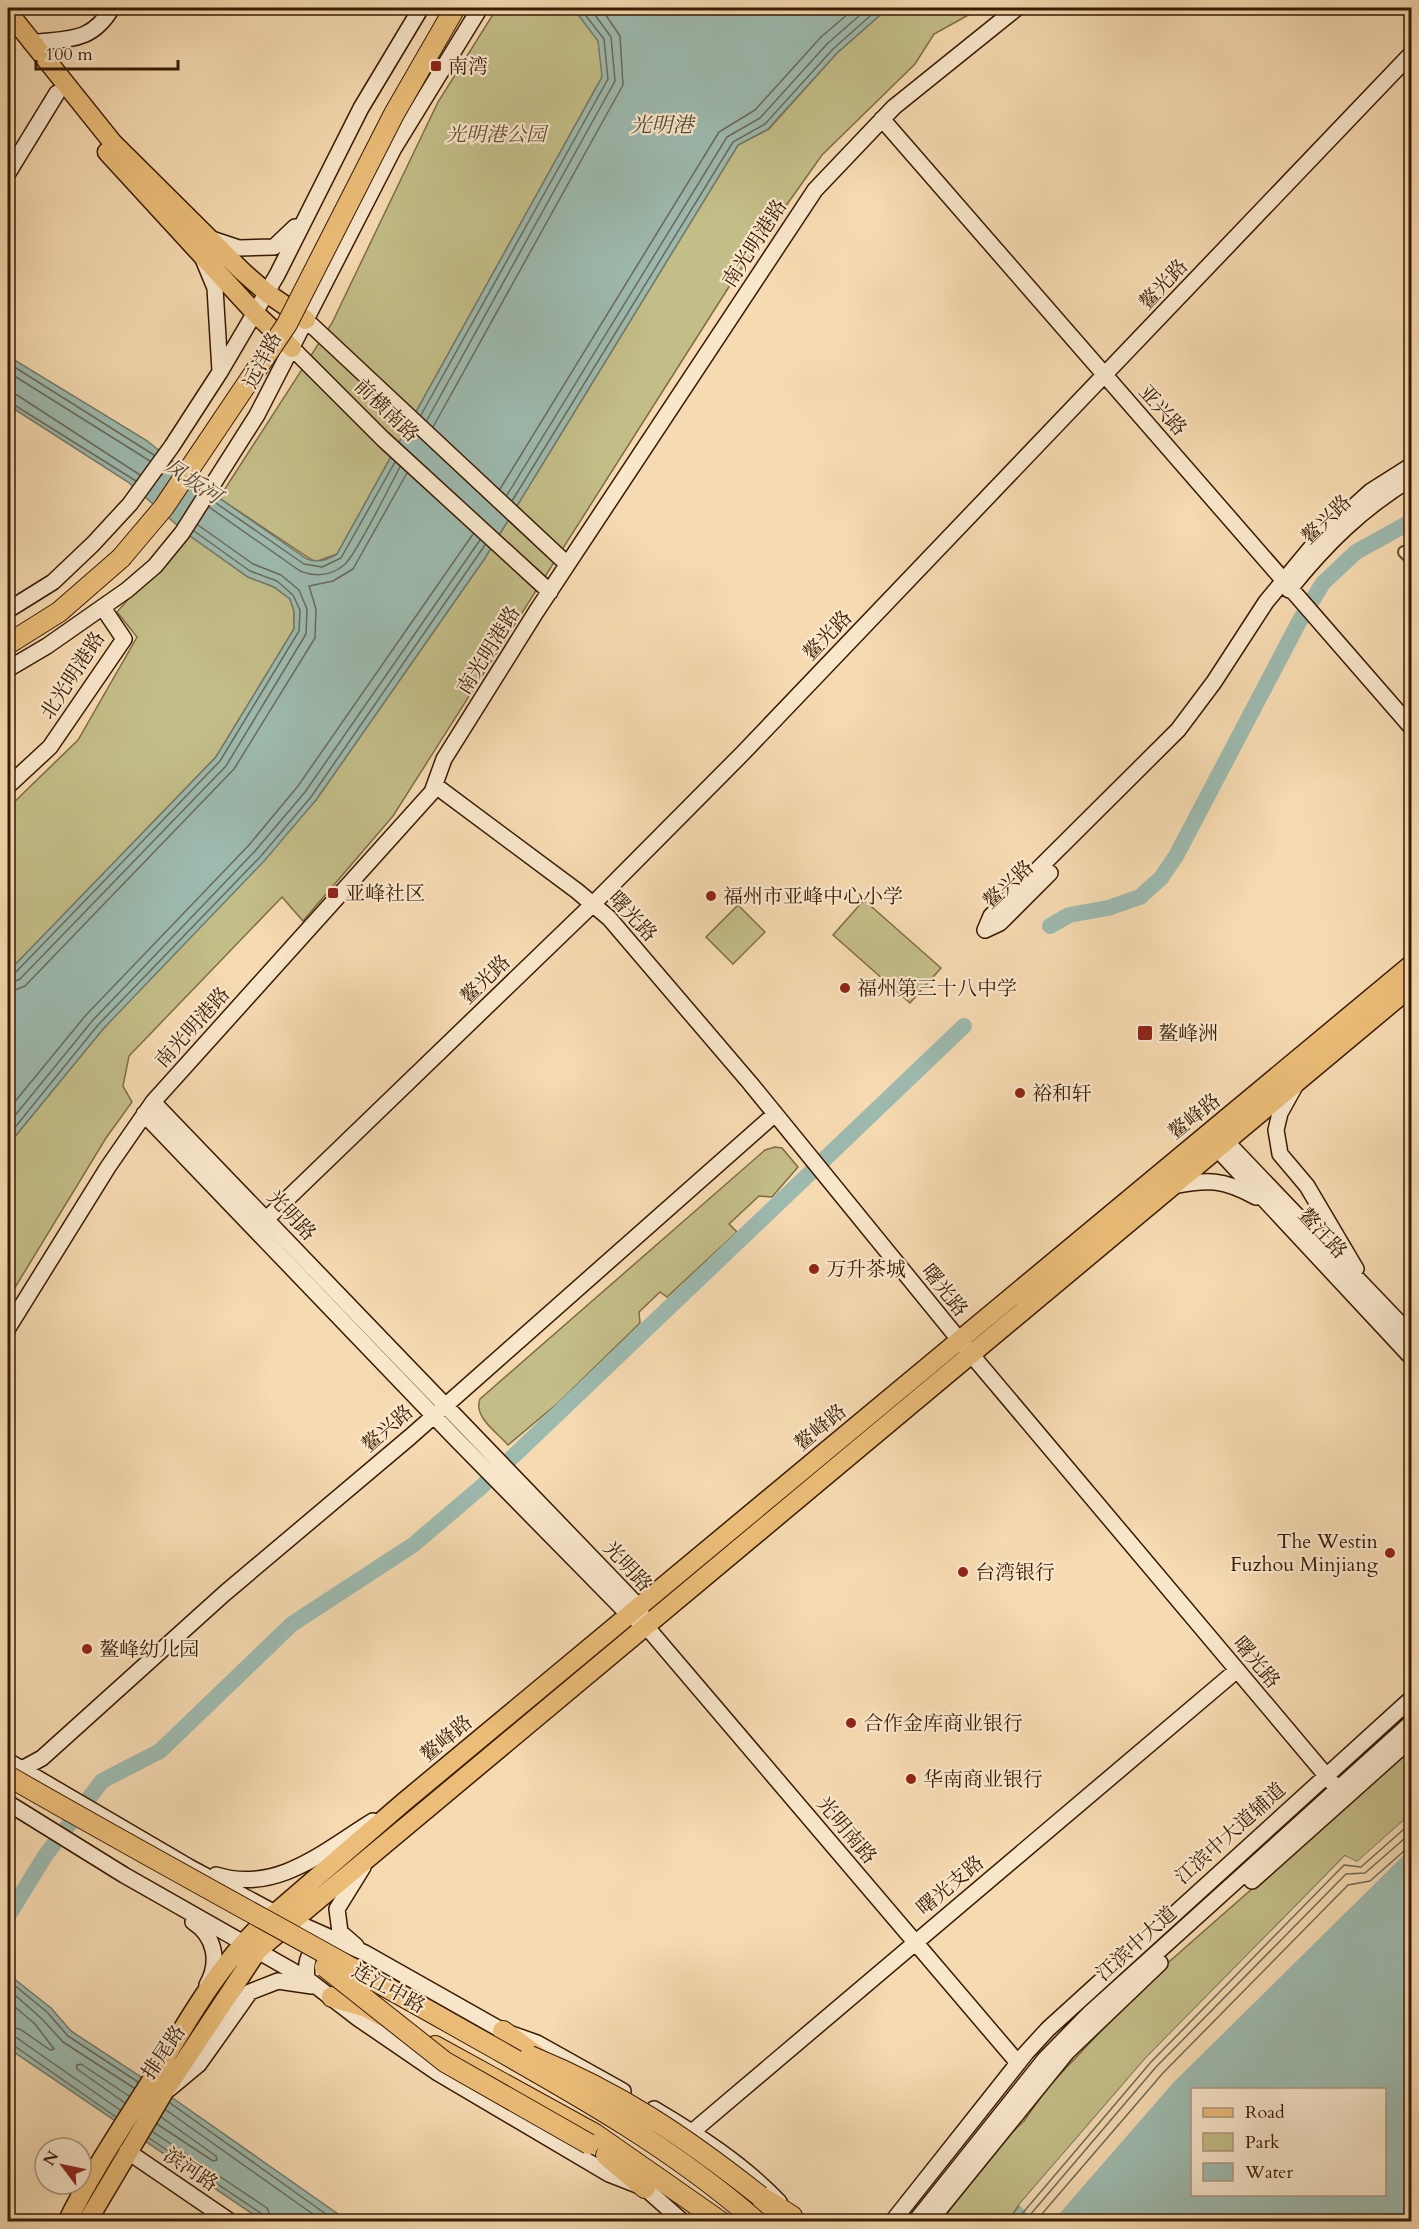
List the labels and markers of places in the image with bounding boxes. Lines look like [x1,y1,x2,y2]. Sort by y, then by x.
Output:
place label: 南湾 [448,53,488,80]
marker: 南湾 [429,59,443,73]
place label: 亚峰社区 [345,880,425,907]
place label: 福州市亚峰中心小学 [723,883,903,910]
marker: 亚峰社区 [326,886,340,900]
marker: 福州市亚峰中心小学 [704,889,718,903]
place label: 福州第三十八中学 [857,975,1017,1002]
marker: 福州第三十八中学 [838,981,852,995]
place label: 鳌峰洲 [1158,1020,1218,1047]
marker: 鳌峰洲 [1136,1024,1154,1042]
place label: 裕和轩 [1032,1080,1092,1107]
marker: 裕和轩 [1013,1086,1027,1100]
place label: 万升茶城 [826,1256,906,1283]
marker: 万升茶城 [807,1262,821,1276]
place label: The Westin Fuzhou Minjiang [1230,1528,1379,1578]
marker: The Westin Fuzhou Minjiang [1383,1546,1397,1560]
place label: 台湾银行 [975,1559,1055,1586]
marker: 台湾银行 [956,1565,970,1579]
place label: 鳌峰幼儿园 [99,1636,199,1663]
marker: 鳌峰幼儿园 [80,1642,94,1656]
place label: 合作金库商业银行 [863,1710,1023,1737]
marker: 合作金库商业银行 [844,1716,858,1730]
place label: 华南商业银行 [923,1766,1043,1793]
marker: 华南商业银行 [904,1772,918,1786]

